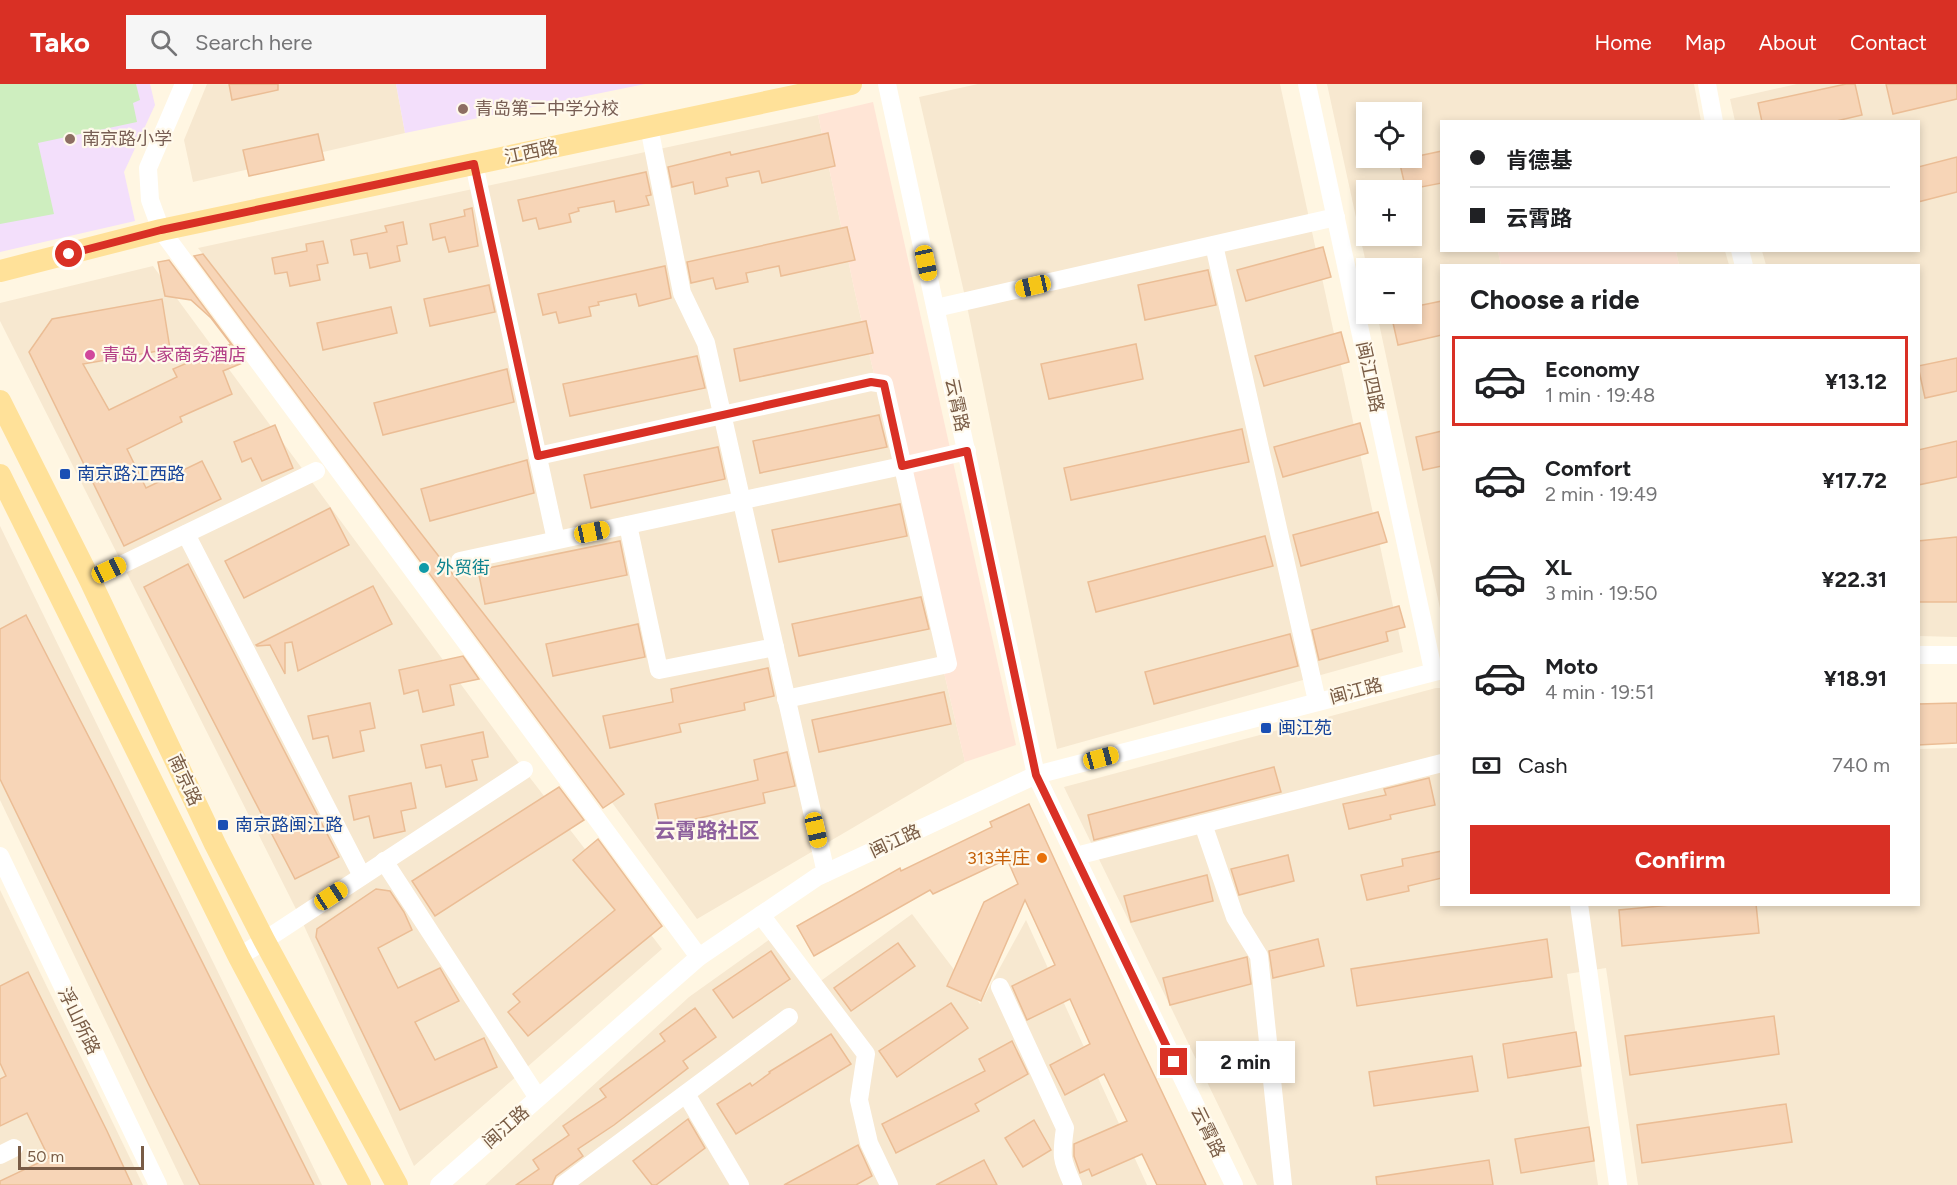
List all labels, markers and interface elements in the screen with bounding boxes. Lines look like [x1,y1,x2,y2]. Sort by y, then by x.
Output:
search box [126,15,546,69]
text: Tako [30,25,90,59]
icon: search [147,26,180,59]
text: Search here [195,29,313,56]
text: Home [1595,30,1652,55]
text: Map [1685,30,1726,55]
text: About [1759,30,1817,55]
text: Contact [1850,30,1927,55]
place label: 青岛第二中学分校 [475,98,619,120]
marker: 青岛第二中学分校 [456,102,470,116]
map controls [1356,102,1422,324]
button: locate [1356,102,1422,168]
place label: 南京路小学 [82,128,172,150]
marker: 南京路小学 [63,132,77,146]
street label: 江西路 [502,136,560,168]
text: 肯德基 [1506,147,1572,174]
button: + [1356,180,1422,246]
text: 云霄路 [1506,205,1572,232]
route start [55,240,82,267]
car [913,244,939,282]
button: − [1356,258,1422,324]
car [1013,273,1053,299]
text: Choose a ride [1470,283,1639,316]
street label: 闽江四路 [1352,339,1388,415]
place label: 青岛人家商务酒店 [102,344,246,366]
marker: 青岛人家商务酒店 [83,348,97,362]
icon: car [1473,354,1527,408]
text: Economy [1545,356,1640,383]
text: ¥13.12 [1825,368,1887,395]
street label: 云霄路 [941,376,973,434]
text: 1 min · 19:48 [1545,383,1655,407]
icon: car [1473,453,1527,507]
text: Comfort [1545,455,1631,482]
place label: 南京路江西路 [77,463,185,485]
marker: 南京路江西路 [58,467,72,481]
text: ¥17.72 [1822,467,1887,494]
text: 2 min · 19:49 [1545,482,1657,506]
car [573,519,611,545]
icon: car [1473,552,1527,606]
car [89,554,129,586]
text: XL [1545,554,1572,581]
place label: 外贸街 [436,557,490,579]
marker: 外贸街 [417,561,431,575]
text: ¥22.31 [1821,566,1887,593]
text: 3 min · 19:50 [1545,581,1658,605]
icon: car [1473,651,1527,705]
text: Moto [1545,653,1598,680]
text: ¥18.91 [1824,665,1887,692]
street label: 闽江路 [1327,673,1385,709]
text: 4 min · 19:51 [1545,680,1655,704]
place label: 闽江苑 [1278,717,1332,739]
marker: 闽江苑 [1259,721,1273,735]
car [1081,745,1121,771]
icon: cash [1470,749,1503,782]
street label: 南京路 [164,751,206,809]
text: Cash [1518,752,1568,779]
text: 740 m [1832,753,1890,777]
car [803,810,829,850]
place label: 南京路闽江路 [235,814,343,836]
marker: 南京路闽江路 [216,818,230,832]
district label: 云霄路社区 [655,818,760,843]
street label: 闽江路 [866,820,924,862]
button: Confirm [1470,825,1890,894]
place label: 313羊庄 [967,847,1030,869]
marker: 313羊庄 [1035,851,1049,865]
car [311,879,351,913]
street label: 浮山所路 [53,984,105,1058]
callout: 2 min [1195,1041,1294,1083]
route end [1160,1048,1187,1075]
text: 2 min [1220,1050,1271,1074]
street label: 闽江路 [478,1101,534,1153]
street label: 云霄路 [1186,1103,1230,1161]
scale bar [18,1143,144,1170]
text: 50 m [27,1147,64,1166]

